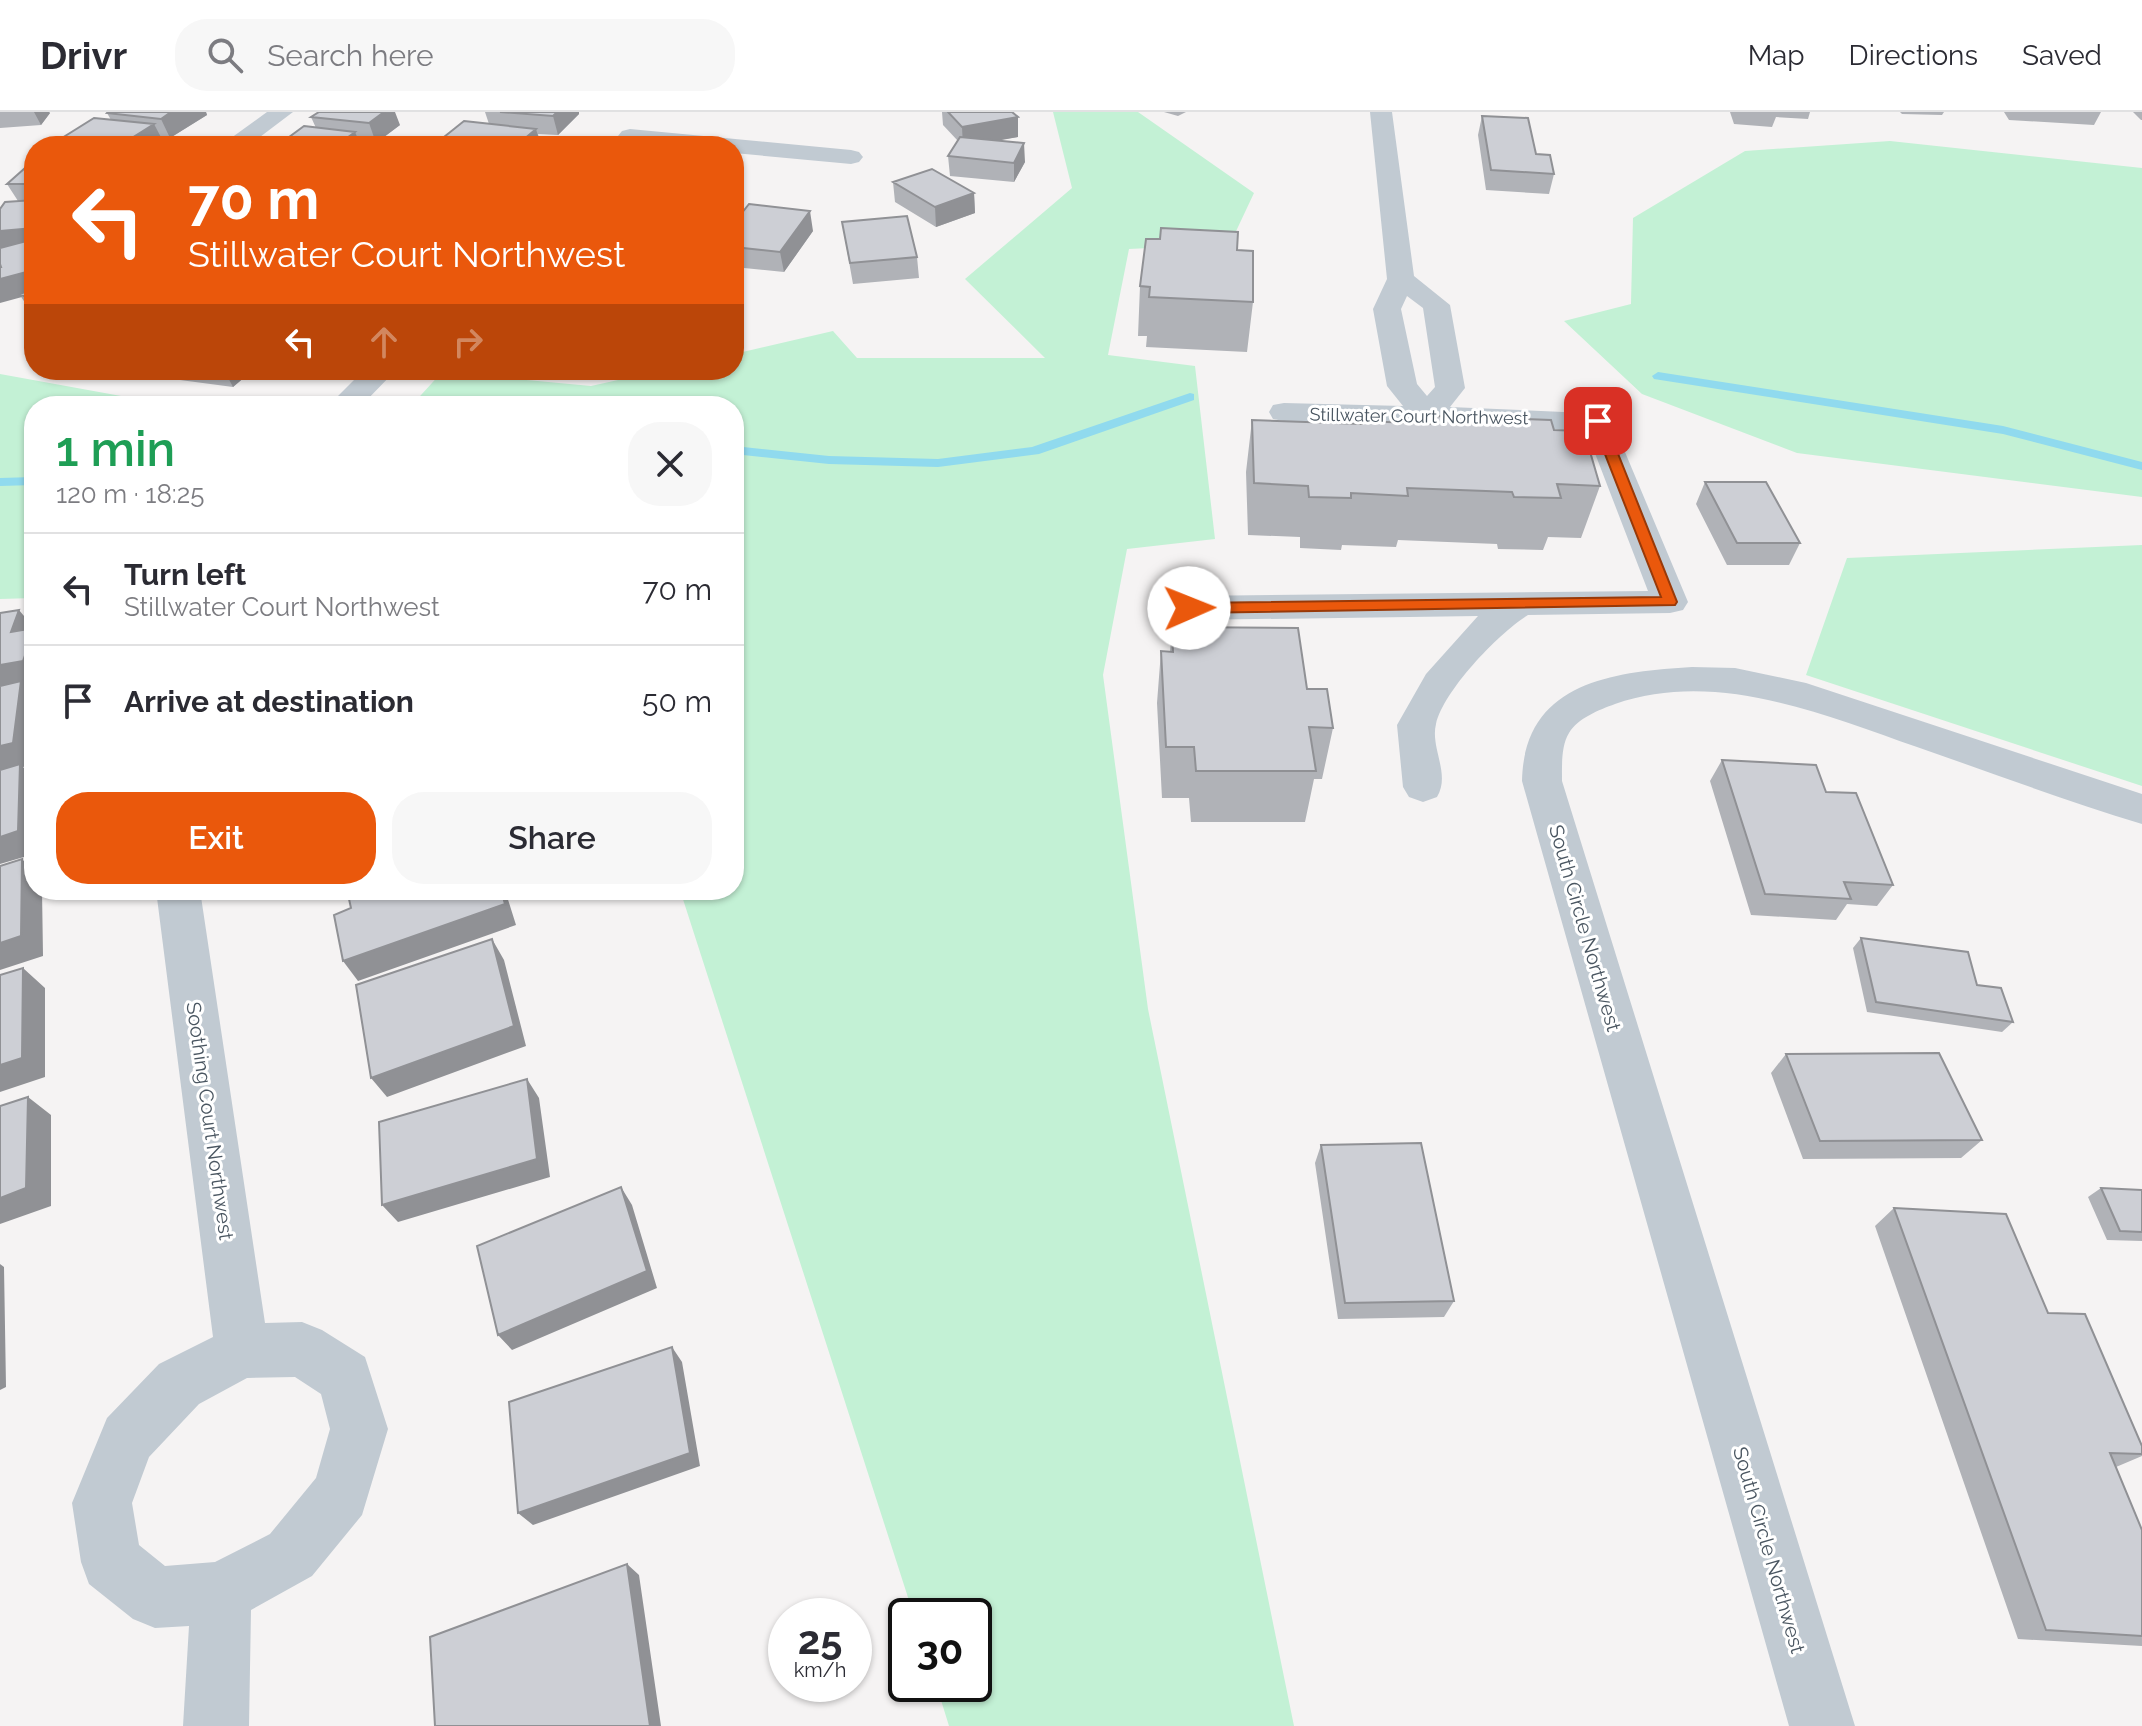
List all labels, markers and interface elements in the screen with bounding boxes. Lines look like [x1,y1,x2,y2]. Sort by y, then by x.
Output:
search box [175,19,735,91]
text: Drivr [40,33,127,78]
icon: search [203,33,247,77]
text: Search here [267,38,434,73]
text: Map [1748,39,1805,72]
text: Directions [1849,39,1978,72]
text: Saved [2022,39,2102,72]
text: 70 m [188,166,319,232]
icon: left [56,168,160,272]
text: Stillwater Court Northwest [188,233,625,275]
icon: left [278,320,322,364]
icon: ahead [362,320,406,364]
icon: right [446,320,490,364]
pin [1564,387,1632,455]
icon: arrive [1576,399,1620,443]
street label: Stillwater Court Northwest [1310,404,1528,428]
text: 1 min [56,421,175,477]
button: close [628,422,712,506]
text: 120 m · 18:25 [56,479,204,509]
text: Turn left [124,557,246,592]
position arrow [1147,566,1231,650]
icon: left [56,567,100,611]
text: 70 m [642,572,712,607]
text: Stillwater Court Northwest [124,592,440,622]
icon: arrive [56,679,100,723]
text: Arrive at destination [124,684,414,719]
text: 50 m [642,684,712,719]
button: Exit [56,792,376,884]
button: Share [392,792,712,884]
street label: South Circle Northwest [1544,822,1626,1034]
street label: Soothing Court Northwest [181,1000,239,1242]
street label: South Circle Northwest [1728,1444,1810,1656]
speed limit sign: 30 [888,1598,992,1702]
text: 25 [798,1616,842,1663]
text: km/h [794,1658,846,1682]

